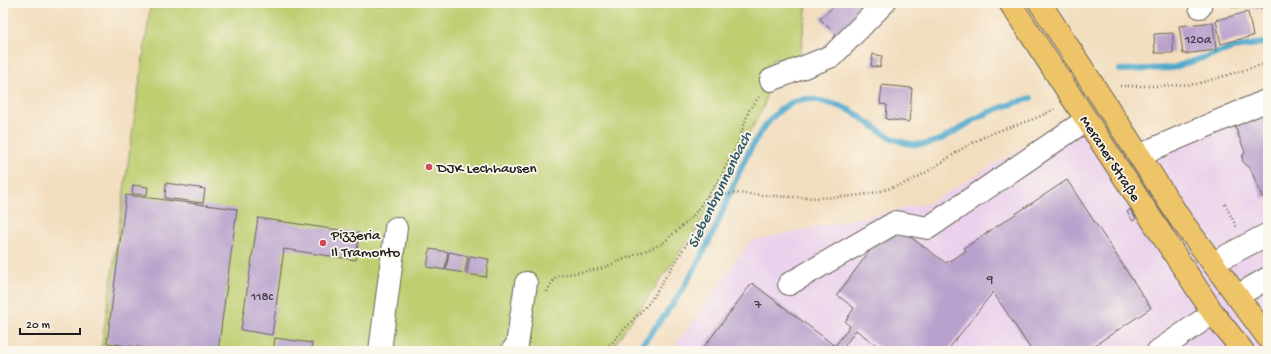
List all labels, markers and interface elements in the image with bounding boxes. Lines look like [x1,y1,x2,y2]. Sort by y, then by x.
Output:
house number: 120a [1184,33,1212,48]
street label: Meraner Straße [1075,113,1144,206]
water label: Siebenbrunnenbach [685,129,758,252]
place label: DJK Lechhausen [436,160,537,178]
marker: DJK Lechhausen [424,162,434,172]
place label: Pizzeria Il Tramonto [330,227,401,262]
marker: Pizzeria Il Tramonto [318,238,328,248]
house number: 9 [986,273,994,288]
house number: 118c [250,290,274,305]
house number: 7 [754,298,763,313]
scale bar [20,310,80,336]
text: 20 m [26,319,51,333]

